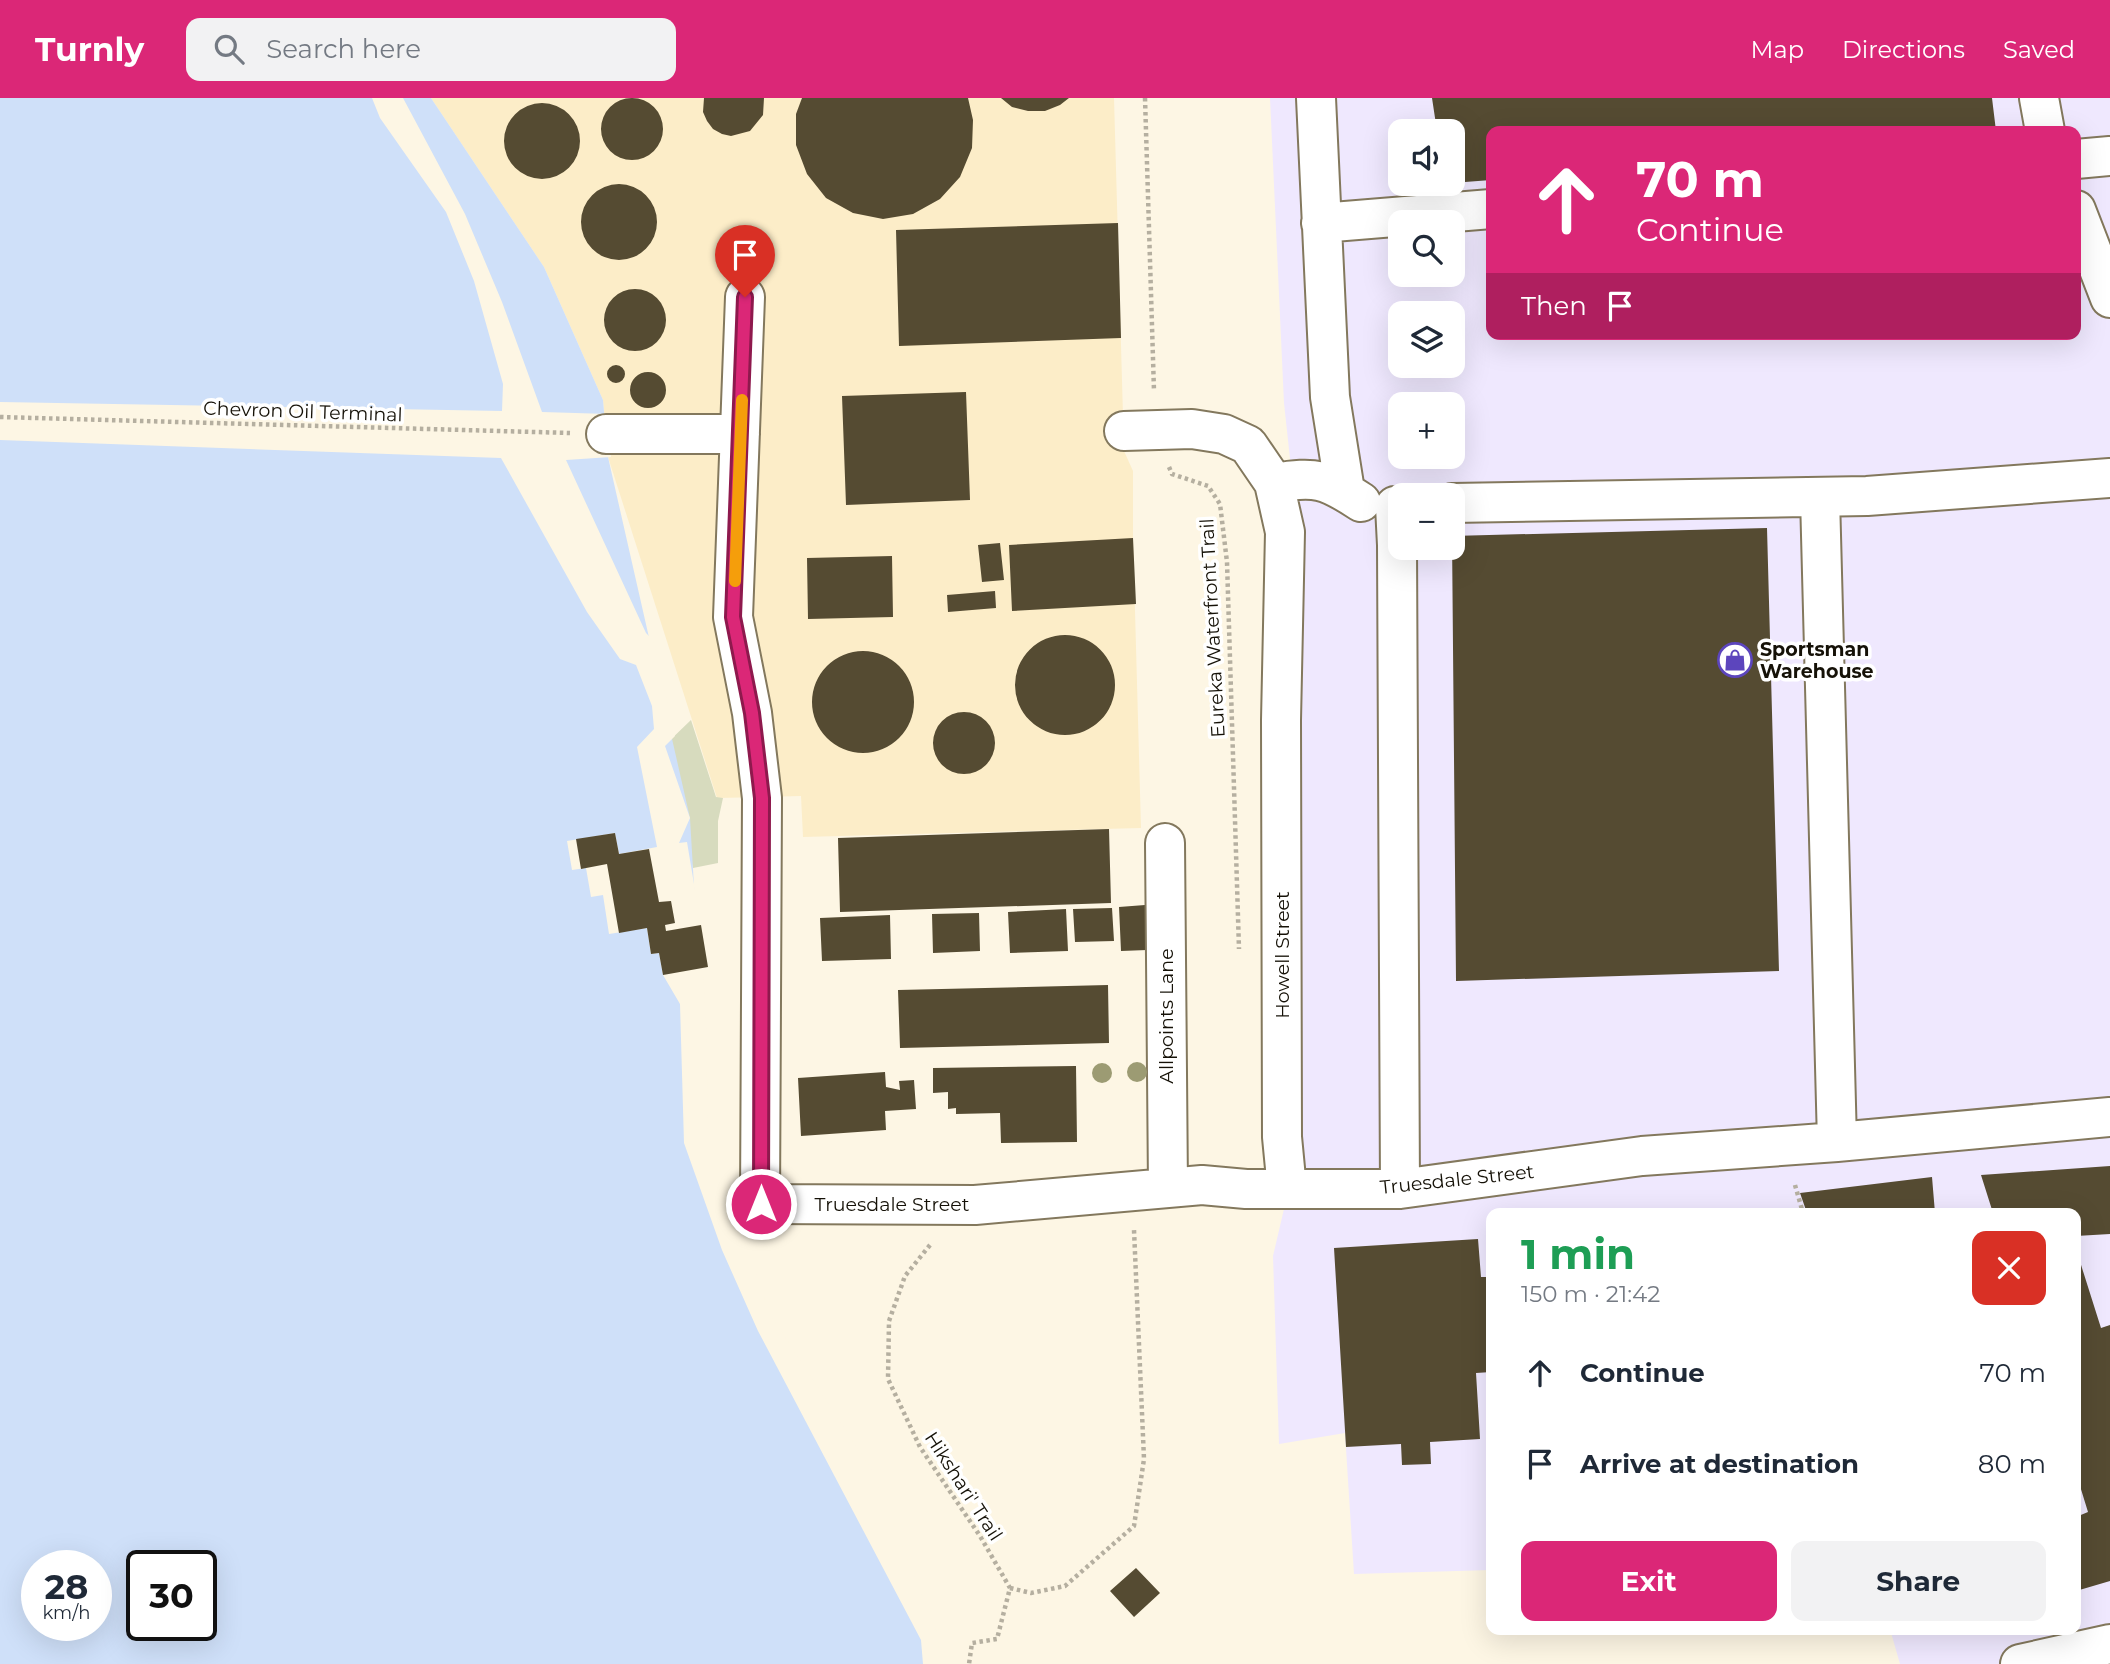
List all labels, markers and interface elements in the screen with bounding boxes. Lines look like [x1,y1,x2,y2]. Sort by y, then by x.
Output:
search box [186,18,676,81]
text: Turnly [35,29,144,69]
icon: search [210,30,248,68]
text: Search here [266,33,421,65]
text: Map [1751,35,1804,64]
text: Directions [1842,35,1965,64]
text: Saved [2003,35,2075,64]
map controls [1388,119,1465,560]
button: sound [1388,119,1465,196]
text: 70 m [1636,150,1764,209]
icon: ahead [1521,154,1612,245]
button: search [1388,210,1465,287]
text: Continue [1636,210,1784,249]
pin [715,225,775,297]
icon: arrive [726,236,764,274]
icon: arrive [1601,287,1639,325]
text: Then [1521,290,1587,322]
button: layers [1388,301,1465,378]
button: + [1388,392,1465,469]
street label: Chevron Oil Terminal [203,397,403,426]
button: − [1388,483,1465,560]
street label: Eureka Waterfront Trail [1195,518,1230,738]
place label: Sportsman Warehouse [1760,638,1874,683]
shop icon: Sportsman Warehouse [1716,641,1754,679]
street label: Howell Street [1271,891,1294,1019]
street label: Allpoints Lane [1155,948,1178,1084]
street label: Truesdale Street [1379,1160,1536,1199]
position arrow [724,1167,798,1241]
street label: Truesdale Street [815,1193,970,1216]
text: 1 min [1521,1228,1635,1280]
button: close [1972,1231,2046,1305]
text: 150 m · 21:42 [1521,1280,1660,1308]
icon: ahead [1521,1354,1559,1392]
text: Continue [1580,1357,1705,1389]
text: 70 m [1980,1357,2046,1389]
street label: Hikshari' Trail [920,1427,1007,1545]
icon: arrive [1521,1445,1559,1483]
text: Arrive at destination [1580,1448,1859,1480]
text: 80 m [1978,1448,2046,1480]
button: Exit [1521,1541,1777,1621]
button: Share [1791,1541,2046,1621]
speed limit sign: 30 [126,1550,217,1641]
text: 28 [45,1565,88,1608]
text: km/h [42,1602,91,1624]

